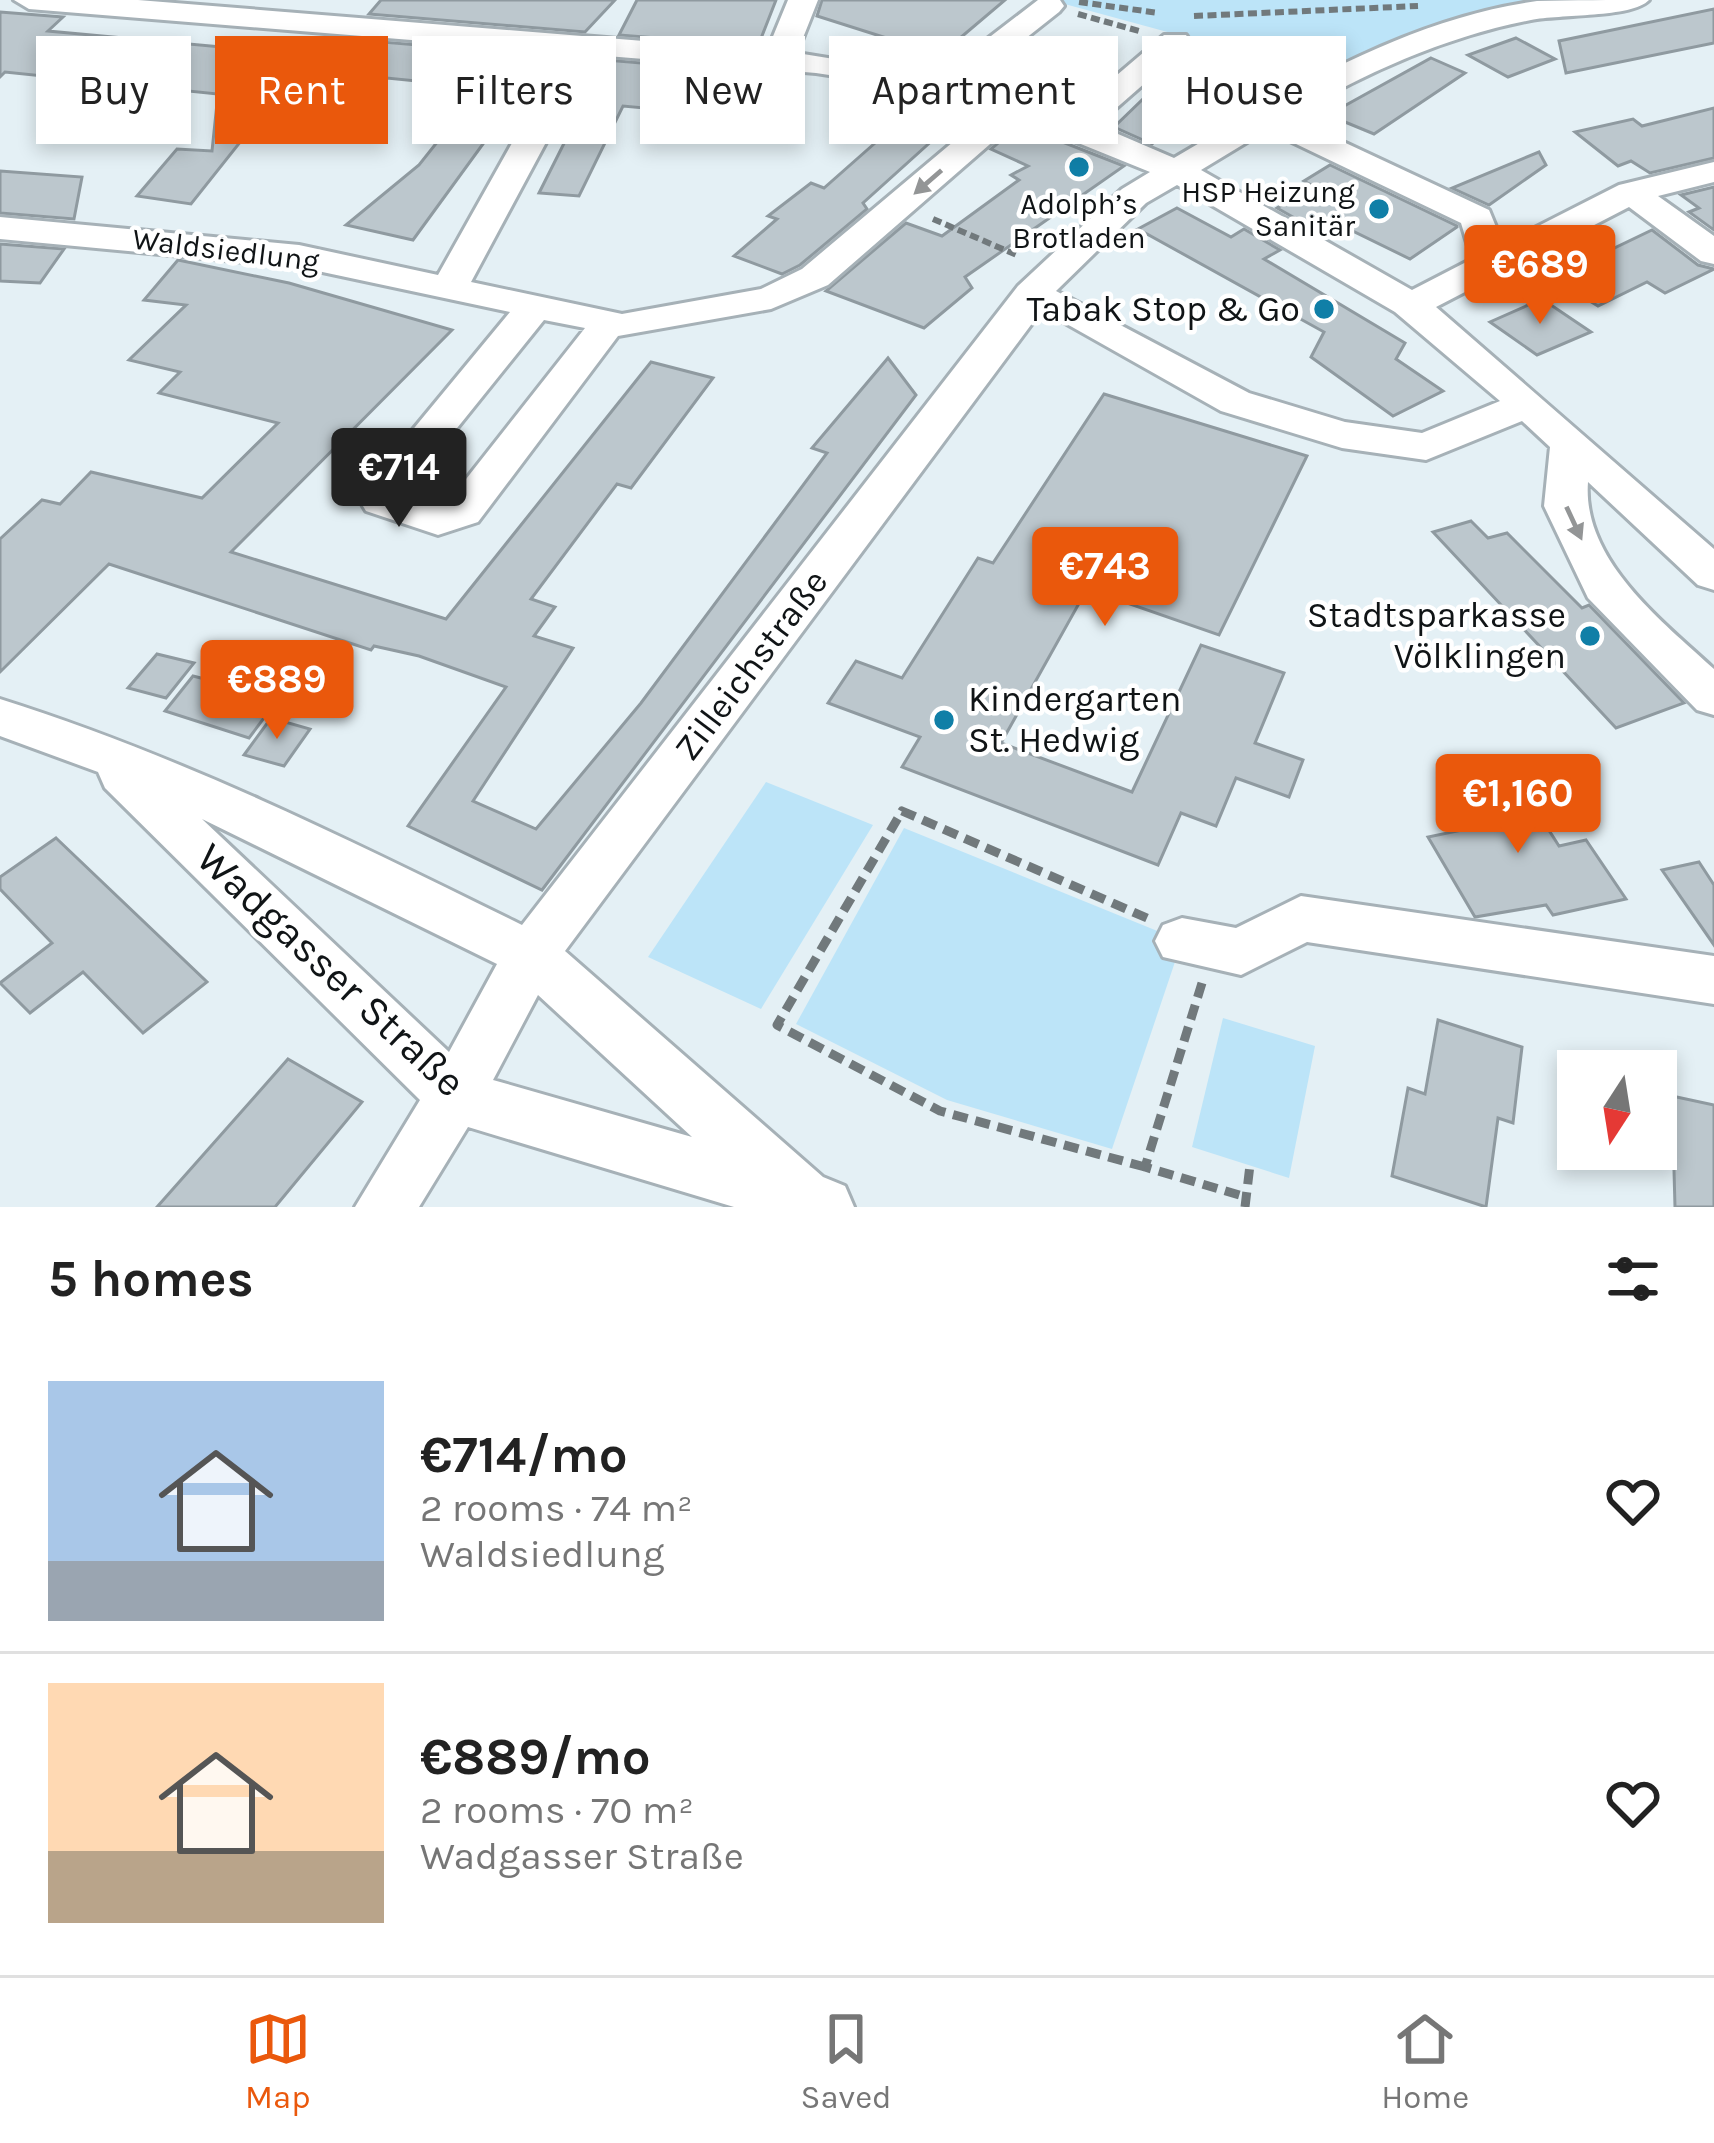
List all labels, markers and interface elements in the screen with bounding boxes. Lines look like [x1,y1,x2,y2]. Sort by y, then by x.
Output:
chip: Buy [36,36,191,144]
chip: Rent [215,36,388,144]
chip: Filters [412,36,616,144]
chip: New [640,36,805,144]
chip: Apartment [829,36,1118,144]
chip: House [1142,36,1346,144]
marker: Adolph’s Brotladen [1066,154,1092,180]
one-way arrow [913,168,943,195]
place label: HSP Heizung Sanitär [1181,174,1355,244]
place label: Adolph’s Brotladen [1012,186,1146,256]
marker: HSP Heizung Sanitär [1366,196,1392,222]
street label: Waldsiedlung [130,221,322,279]
pin: €689 [1469,225,1611,327]
text: €689 [1491,241,1589,287]
place label: Tabak Stop & Go [1026,288,1300,330]
marker: Tabak Stop & Go [1311,296,1337,322]
pin: €714 [328,428,470,530]
text: €714 [358,444,440,490]
one-way arrow [1564,506,1584,541]
pin: €743 [1034,527,1176,629]
text: €743 [1059,543,1151,589]
street label: Zilleichstraße [666,561,836,769]
place label: Stadtsparkasse Völklingen [1307,594,1566,677]
marker: Stadtsparkasse Völklingen [1577,623,1603,649]
pin: €889 [206,640,348,742]
text: €889 [228,656,326,702]
place label: Kindergarten St. Hedwig [968,678,1181,761]
marker: Kindergarten St. Hedwig [931,707,957,733]
pin: €1,160 [1420,754,1616,856]
text: €1,160 [1463,770,1573,816]
street label: Wadgasser Straße [186,833,476,1107]
north arrow [1557,1050,1677,1170]
map controls [1557,1050,1677,1170]
icon: filters [1600,1246,1666,1312]
text: 5 homes [48,1249,254,1309]
text: €714/mo [420,1425,628,1485]
icon: home [144,1429,288,1573]
icon: heart [1600,1468,1666,1534]
text: 2 rooms · 74 m² [420,1485,693,1531]
text: Waldsiedlung [420,1531,664,1577]
text: €889/mo [420,1727,651,1787]
icon: home [144,1731,288,1875]
icon: heart [1600,1770,1666,1836]
text: 2 rooms · 70 m² [420,1787,694,1833]
text: Wadgasser Straße [420,1833,744,1879]
tab: Map [245,2006,311,2116]
tab: Saved [800,2006,892,2116]
tab: Home [1381,2006,1469,2116]

